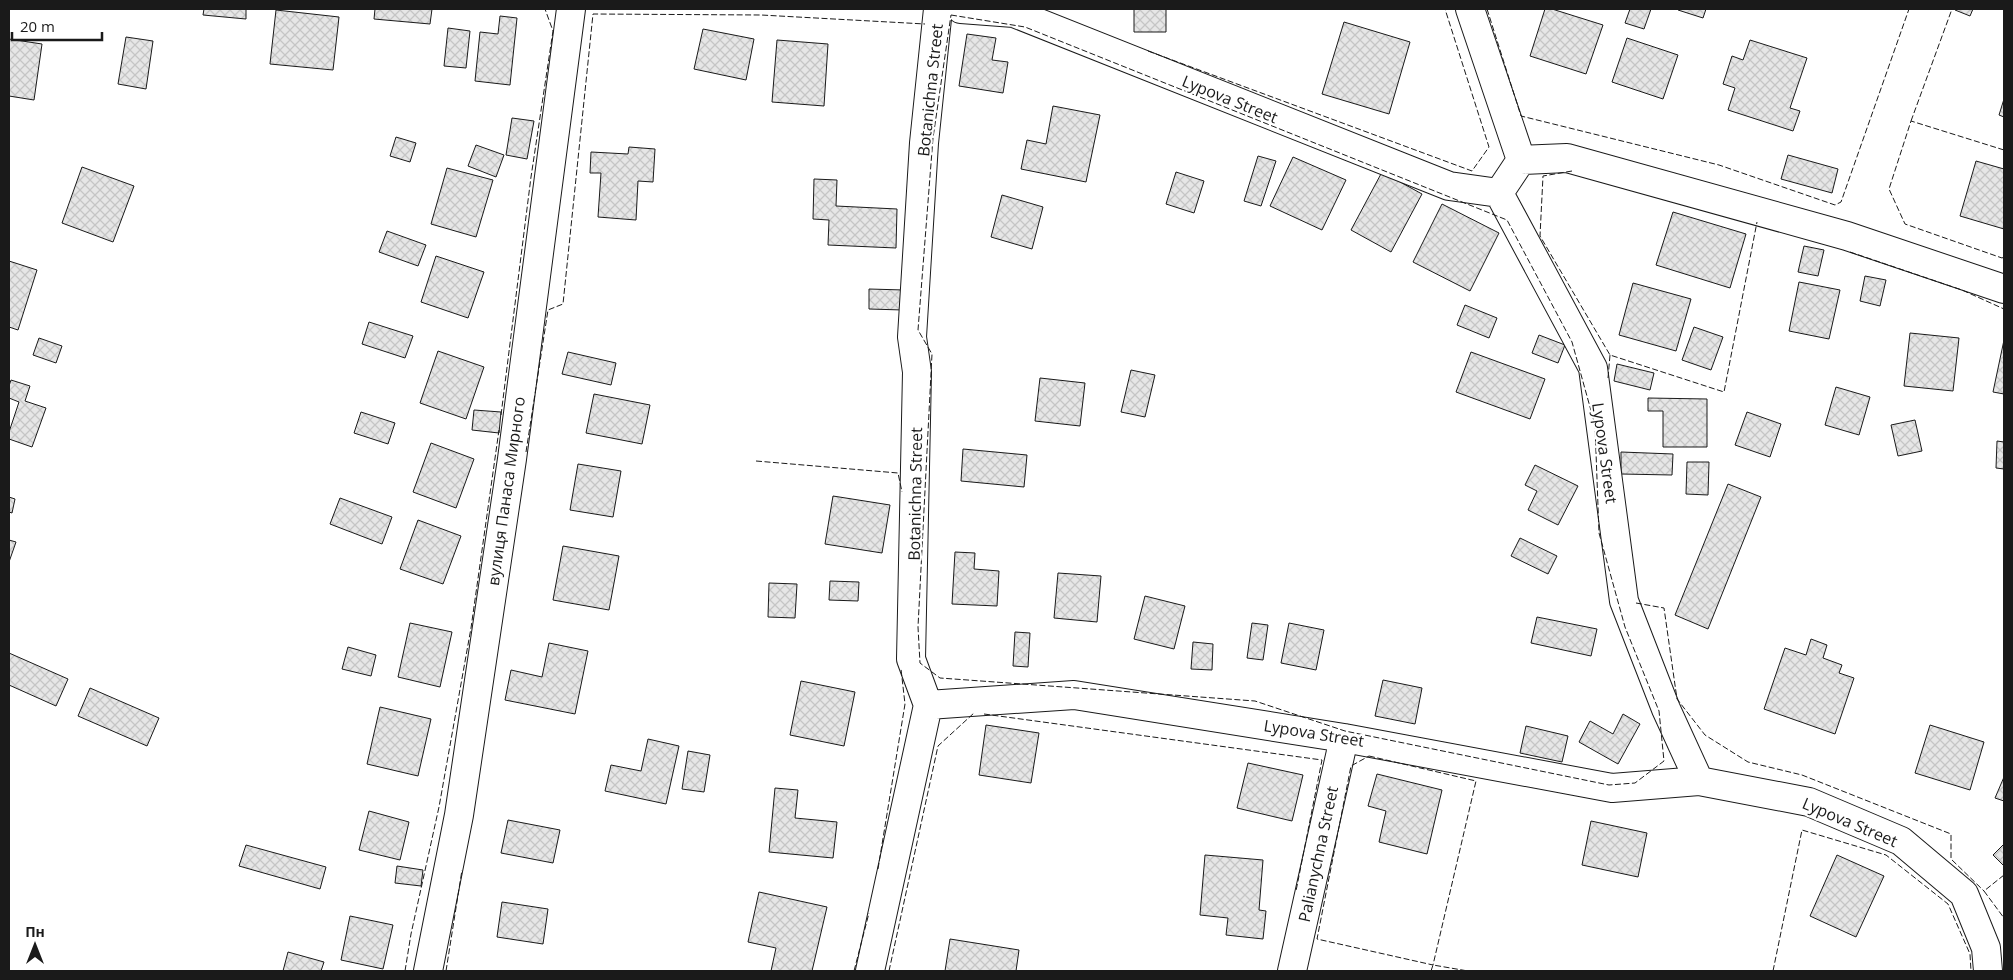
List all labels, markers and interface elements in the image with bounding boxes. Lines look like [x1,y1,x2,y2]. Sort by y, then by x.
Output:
scale bar [12,10,102,42]
text: 20 m [20,16,55,36]
street label: Botanichna Street [912,22,948,158]
street label: Lypova Street [1179,70,1281,128]
street label: вулиця Панаса Мирного [482,395,530,587]
street label: Lypova Street [1587,401,1623,505]
street label: Botanichna Street [903,427,927,561]
street label: Lypova Street [1262,714,1366,752]
street label: Palianychna Street [1293,784,1343,924]
street label: Lypova Street [1799,792,1901,852]
north arrow [10,920,60,970]
text: Пн [25,922,45,941]

